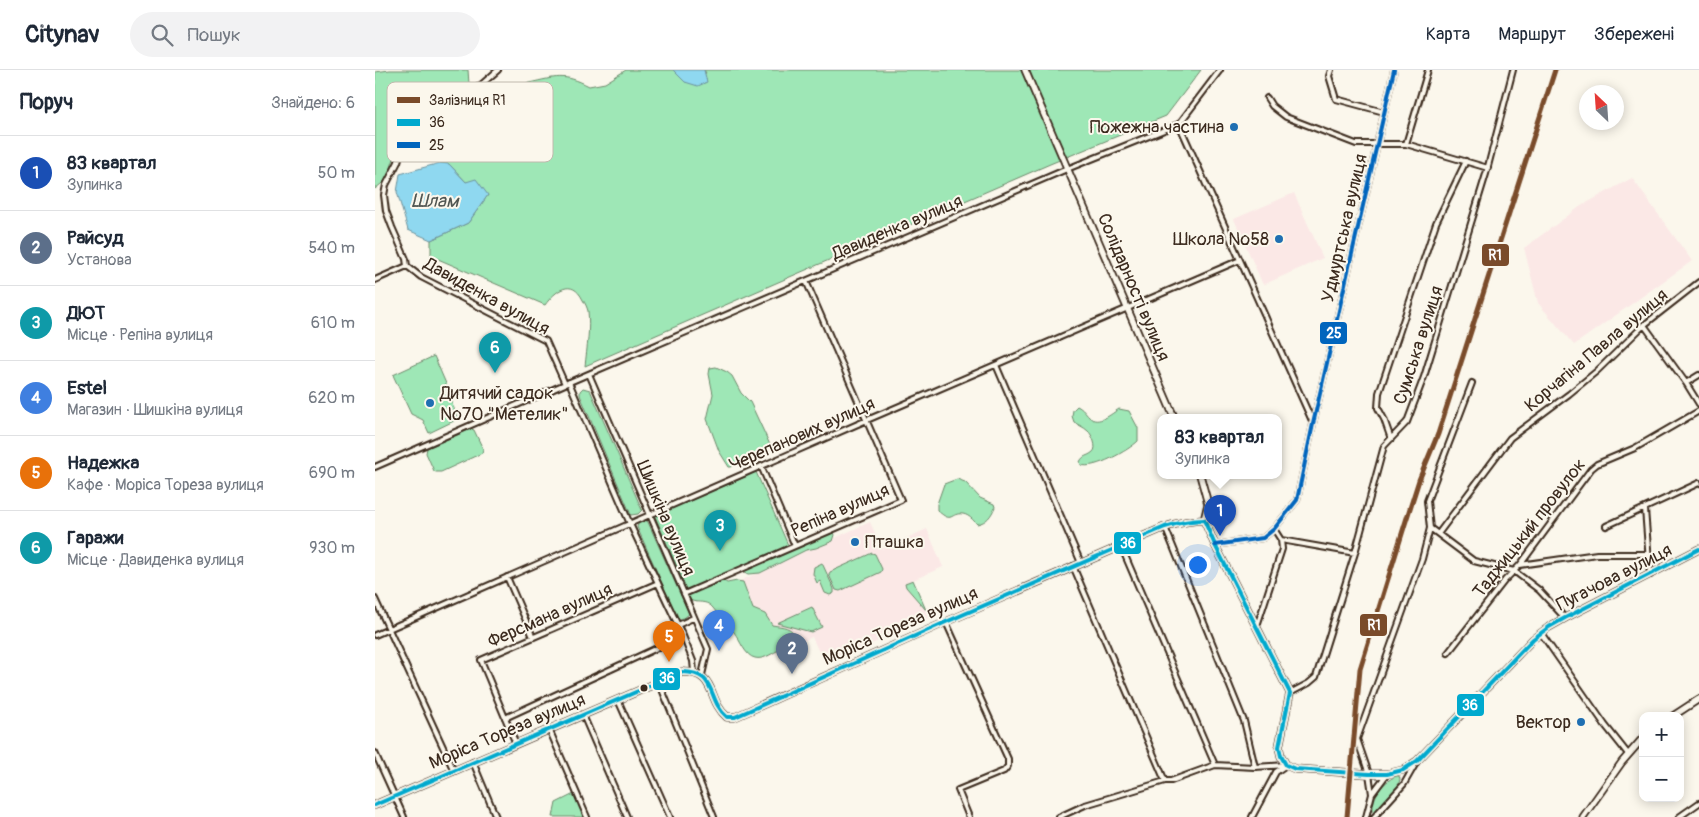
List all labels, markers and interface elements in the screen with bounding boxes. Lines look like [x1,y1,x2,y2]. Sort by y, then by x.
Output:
search box [130,12,480,57]
text: Citynav [25,20,100,49]
icon: search [148,21,176,49]
text: Пошук [188,23,241,47]
text: Карта [1426,23,1470,46]
text: Маршрут [1498,23,1566,46]
text: Збережені [1594,23,1674,46]
legend [387,82,553,162]
north arrow [1579,85,1624,130]
text: Поруч [20,89,73,116]
text: Залізниця R1 [429,92,506,109]
text: Знайдено: 6 [271,93,355,113]
text: 36 [429,114,445,131]
place label: Пожежна частина [1090,116,1224,139]
marker: Пожежна частина [1228,121,1240,133]
text: 25 [429,137,444,154]
text: 83 квартал [67,151,157,175]
street label: Удмуртська вулиця [1316,152,1373,304]
text: 1 [33,163,39,183]
text: 50 m [318,163,355,183]
text: Зупинка [67,175,122,195]
water label: Шлам [412,189,460,213]
street label: Давиденка вулиця [827,190,966,266]
street label: Солідарності вулиця [1092,210,1175,365]
text: Райсуд [67,226,124,250]
place label: Школа №58 [1173,228,1269,251]
marker: Школа №58 [1273,233,1285,245]
text: 2 [32,238,40,258]
text: 540 m [308,238,355,258]
line badge: R1 [1481,243,1510,267]
text: R1 [1488,247,1502,264]
text: Установа [67,250,132,270]
street label: Давиденка вулиця [419,252,554,340]
street label: Сумська вулиця [1388,283,1448,407]
street label: Корчагіна Павла вулиця [1520,284,1673,417]
text: ДЮТ [67,301,105,325]
text: 3 [32,313,40,333]
text: 610 m [311,313,355,333]
line badge: 25 [1319,321,1348,345]
text: Місце · Репiна вулиця [67,325,213,345]
text: 25 [1326,325,1342,342]
pin: 6 [479,332,511,373]
text: Estel [67,376,107,400]
place label: Дитячий садок №70 "Метелик" [439,382,569,426]
text: 4 [31,388,41,408]
text: 620 m [308,388,355,408]
street label: Черепанових вулиця [726,392,878,477]
marker: Дитячий садок №70 "Метелик" [424,397,436,409]
text: Магазин · Шишкiна вулиця [67,400,243,420]
popup [1157,414,1282,479]
text: 83 квартал [1175,425,1264,449]
text: Зупинка [1175,449,1230,469]
text: Надежка [67,451,139,475]
street label: Таджицький провулок [1468,454,1591,603]
street label: Шишкiна вулиця [631,457,700,579]
text: 5 [32,463,40,483]
text: 690 m [309,463,355,483]
text: Кафе · Моріса Тореза вулиця [67,475,264,495]
street label: Репiна вулиця [787,479,893,542]
pin: 1 [1204,495,1236,536]
pin: 3 [704,510,736,551]
text: Гаражи [67,526,123,550]
place label: Пташка [865,531,924,554]
line badge: 36 [1113,531,1142,555]
text: 36 [1120,535,1136,552]
marker: Пташка [849,536,861,548]
text: 6 [31,538,41,558]
text: 930 m [309,538,355,558]
street label: Пугачова вулиця [1553,538,1676,616]
text: Місце · Давиденка вулиця [67,550,244,570]
your location [1185,552,1211,578]
street label: Ферсмана вулиця [484,578,616,653]
street label: Моріса Тореза вулиця [819,582,981,671]
pin: 4 [703,610,735,651]
line badge: R1 [1359,613,1388,637]
text: R1 [1367,617,1381,634]
pin: 5 [653,621,685,662]
pin: 2 [776,633,808,674]
line badge: 36 [652,667,681,691]
text: 36 [659,670,675,687]
unlabelled marker [639,683,649,693]
street label: Моріса Тореза вулиця [426,688,589,775]
line badge: 36 [1456,693,1485,717]
text: 36 [1462,697,1478,714]
place label: Вектор [1515,711,1571,734]
map controls [1639,712,1684,802]
button: + [1639,712,1684,757]
marker: Вектор [1575,716,1587,728]
button: − [1639,757,1684,802]

